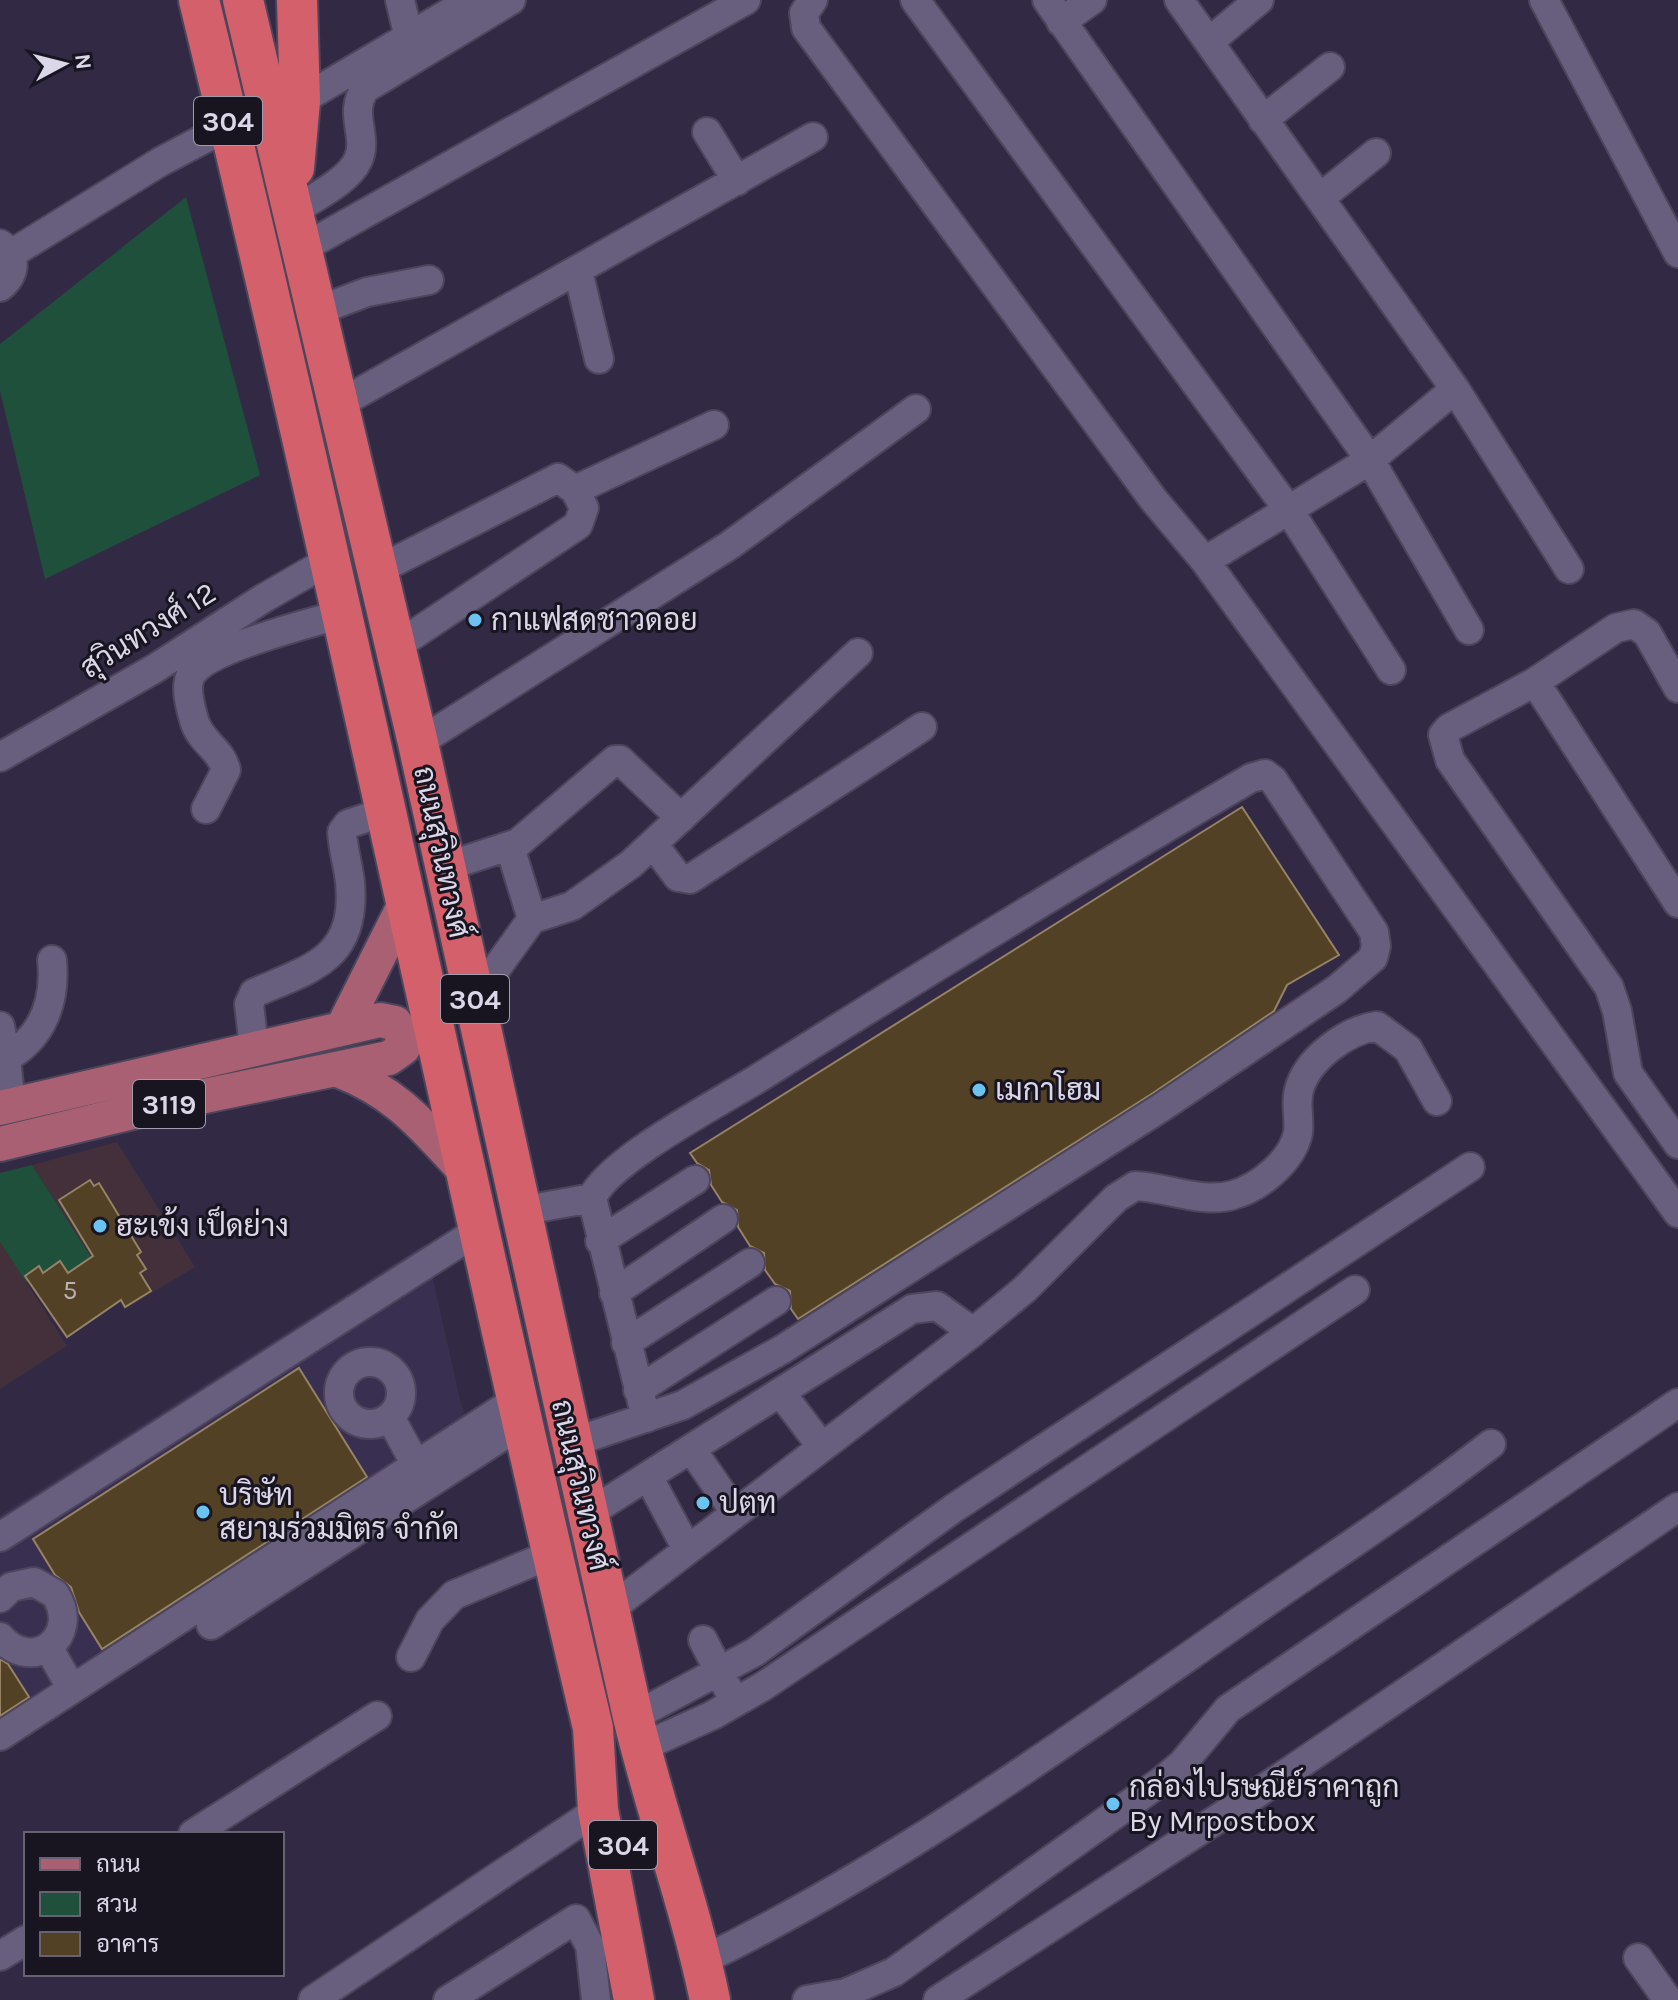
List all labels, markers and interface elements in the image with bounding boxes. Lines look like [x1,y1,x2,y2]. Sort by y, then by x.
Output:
north arrow [24,24,104,104]
text: N [69,52,97,71]
road number: 304 [194,97,262,145]
street label: สุวินทวงศ์ 12 [73,572,224,688]
place label: กาแฟสดชาวดอย [491,602,698,638]
marker: กาแฟสดชาวดอย [466,611,484,629]
street label: ถนนสุวินทวงศ์ [403,763,480,942]
road number: 304 [441,975,509,1023]
place label: เมกาโฮม [995,1070,1101,1108]
road number: 3119 [133,1080,205,1128]
marker: เมกาโฮม [970,1081,988,1099]
place label: ฮะเข้ง เป็ดย่าง [116,1205,289,1244]
marker: ฮะเข้ง เป็ดย่าง [91,1217,109,1235]
house number: 5 [63,1275,77,1306]
street label: ถนนสุวินทวงศ์ [541,1396,620,1575]
place label: บริษัท สยามร่วมมิตร จำกัด [219,1476,459,1547]
place label: ปตท [719,1485,777,1521]
marker: ปตท [694,1494,712,1512]
marker: บริษัท สยามร่วมมิตร จำกัด [194,1503,212,1521]
place label: กล่องไปรษณีย์ราคาถูก By Mrpostbox [1129,1767,1400,1839]
marker: กล่องไปรษณีย์ราคาถูก By Mrpostbox [1104,1795,1122,1813]
road number: 304 [589,1821,657,1869]
legend [24,1832,284,1976]
text: ถนน [96,1850,141,1878]
text: สวน [96,1890,138,1918]
text: อาคาร [96,1930,159,1958]

